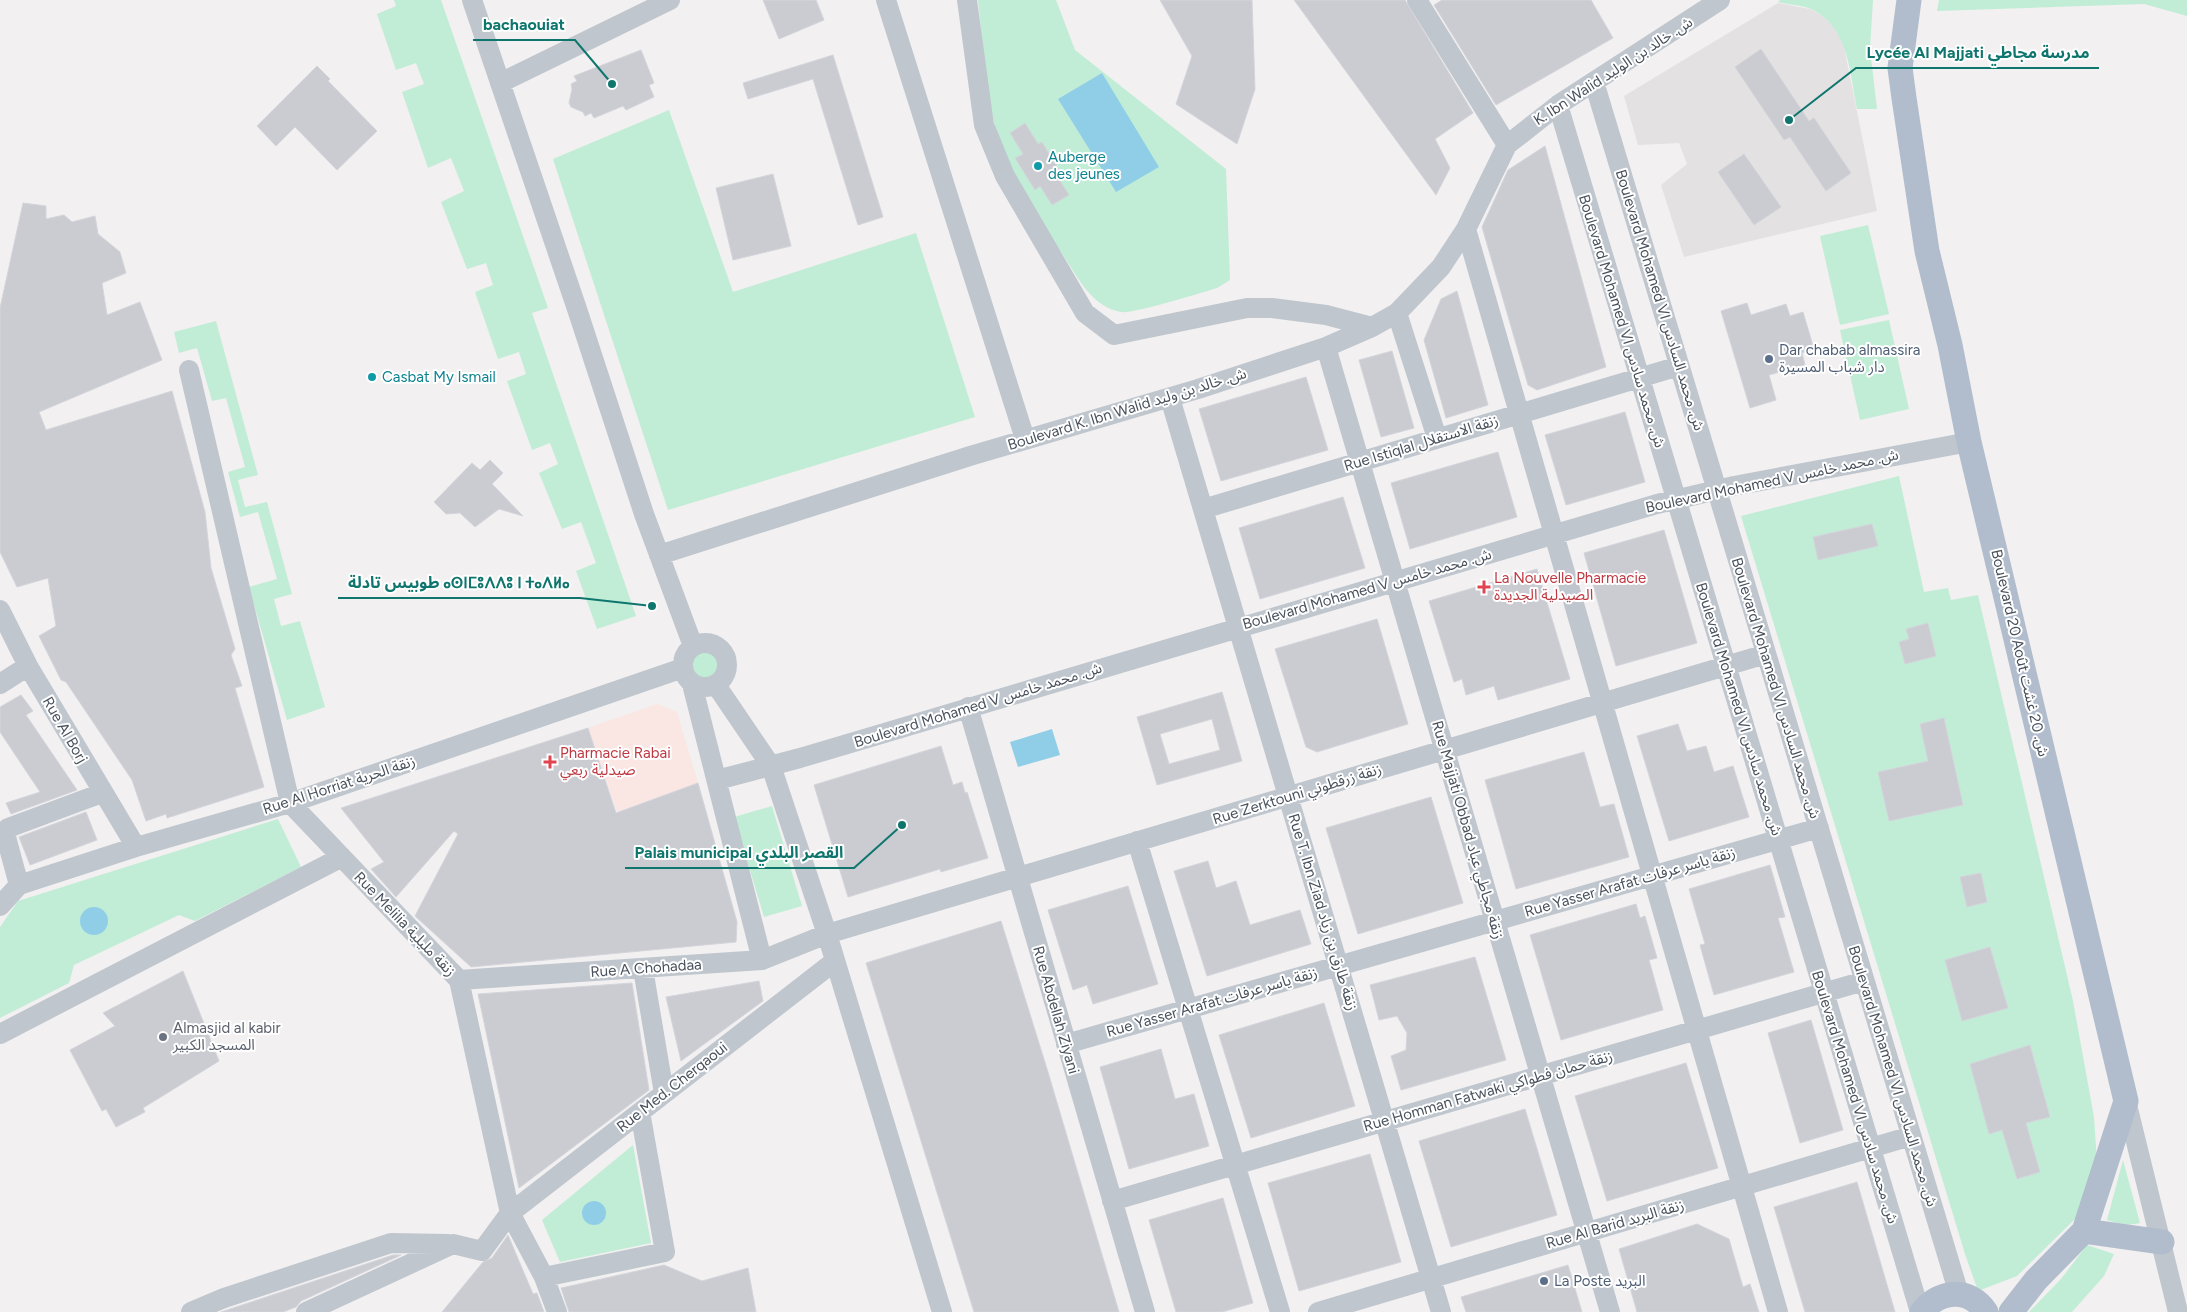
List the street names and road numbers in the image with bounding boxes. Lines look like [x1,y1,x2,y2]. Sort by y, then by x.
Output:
street label: K. Ibn Walid ش. خالد بن الوليد [1530,13,1696,129]
street label: Boulevard Mohamed VI ش. محمد السادس [1612,167,1708,433]
street label: Boulevard Mohamed VI ش. محمد سادس [1575,192,1669,450]
street label: Boulevard K. Ibn Walid ش. خالد بن وليد [1005,364,1249,454]
street label: Rue Istiqlal زنقة الاستقلال [1342,411,1500,475]
street label: Boulevard Mohamed V ش. محمد خامس [1644,445,1900,517]
street label: Boulevard Mohamed V ش. محمد خامس [1240,545,1494,633]
street label: Boulevard 20 Août ش. 20 غشت [1987,548,2053,758]
street label: Boulevard Mohamed VI ش. محمد السادس [1728,555,1824,821]
street label: Boulevard Mohamed VI ش. محمد سادس [1692,580,1786,838]
street label: Boulevard Mohamed V ش. محمد خامس [852,659,1104,751]
street label: Rue Al Borj [39,694,91,766]
street label: Rue Majjati Obbad زنقة مجاطي عباد [1426,719,1508,942]
street label: Rue Al Horriat زنقة الحرية [260,752,418,818]
street label: Rue Zerktouni زنقة زرقطوني [1210,760,1384,831]
street label: Rue T. Ibn Ziad زنقة طارق بن زياد [1284,811,1362,1013]
street label: Rue Yasser Arafat زنقة ياسر عرفات [1522,843,1738,921]
street label: Rue Melilia زنقة مليلية [350,868,460,980]
street label: Boulevard Mohamed VI ش. محمد السادس [1845,943,1941,1209]
street label: Rue Abdellah Ziyani [1029,944,1083,1076]
street label: Rue A Chohadaa [590,955,702,981]
street label: Rue Yasser Arafat زنقة ياسر عرفات [1104,963,1320,1041]
street label: Boulevard Mohamed VI ش. محمد سادس [1808,968,1902,1226]
street label: Rue Med. Cherqaoui [613,1038,731,1136]
street label: Rue Homman Fatwaki زنقة حمان فطواكي [1361,1047,1615,1138]
street label: Rue Al Barid زنقة البريد [1544,1196,1686,1252]

